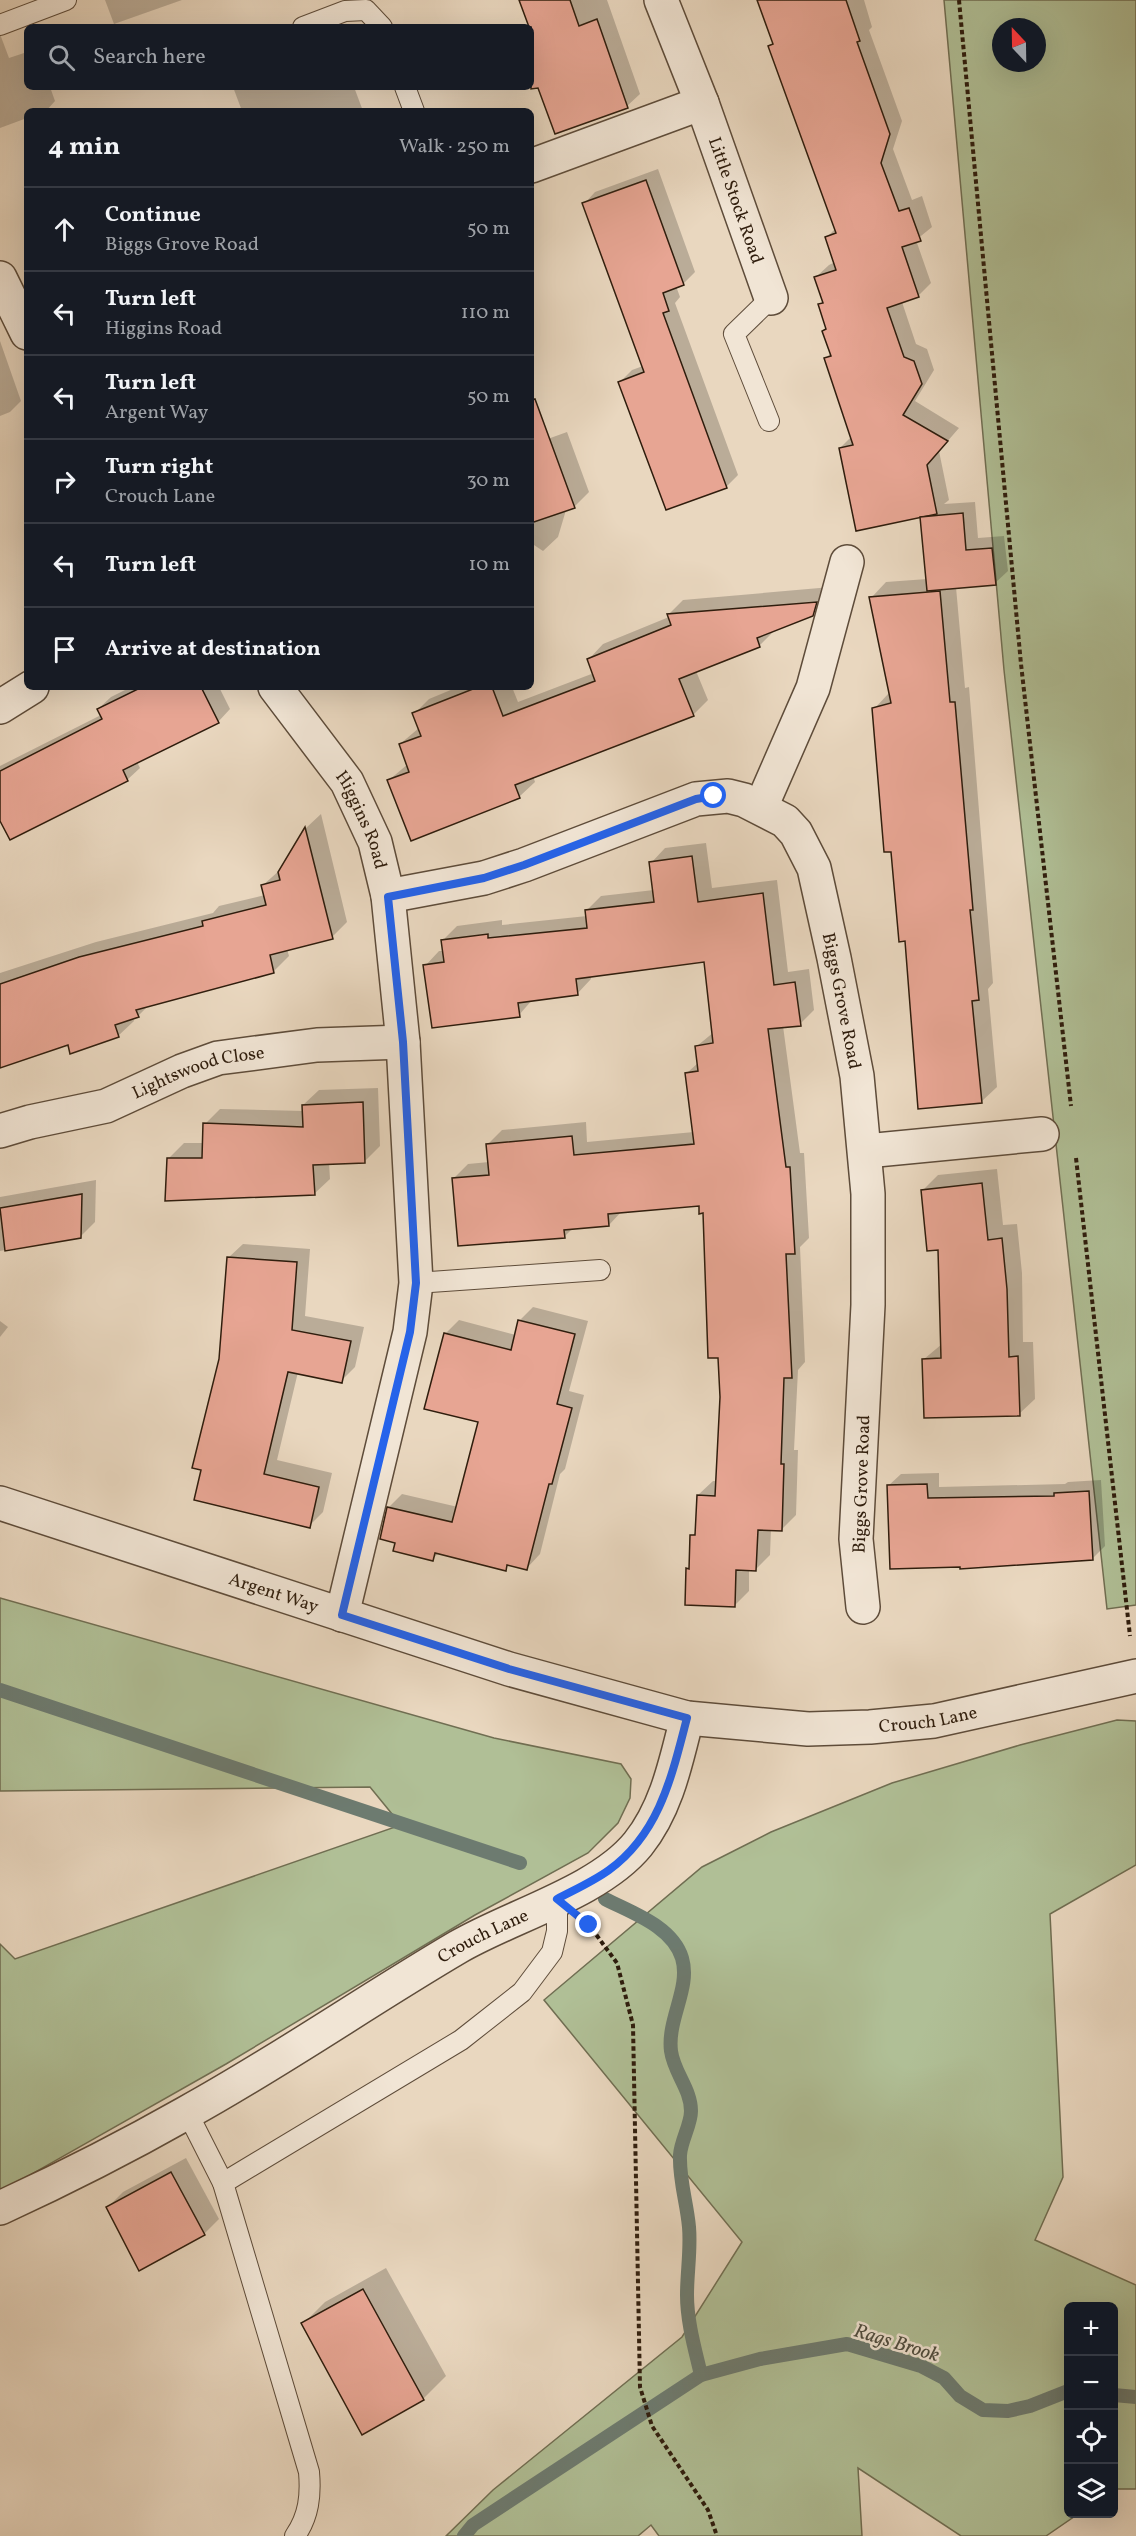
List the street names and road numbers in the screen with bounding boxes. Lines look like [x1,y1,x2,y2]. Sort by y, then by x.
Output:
street label: Little Stock Road [701,134,769,268]
street label: Higgins Road [329,766,392,872]
street label: Biggs Grove Road [815,930,866,1071]
street label: Lightswood Close [128,1041,266,1106]
street label: Biggs Grove Road [848,1414,877,1554]
street label: Argent Way [225,1567,322,1620]
street label: Crouch Lane [878,1701,980,1740]
street label: Crouch Lane [433,1904,533,1970]

